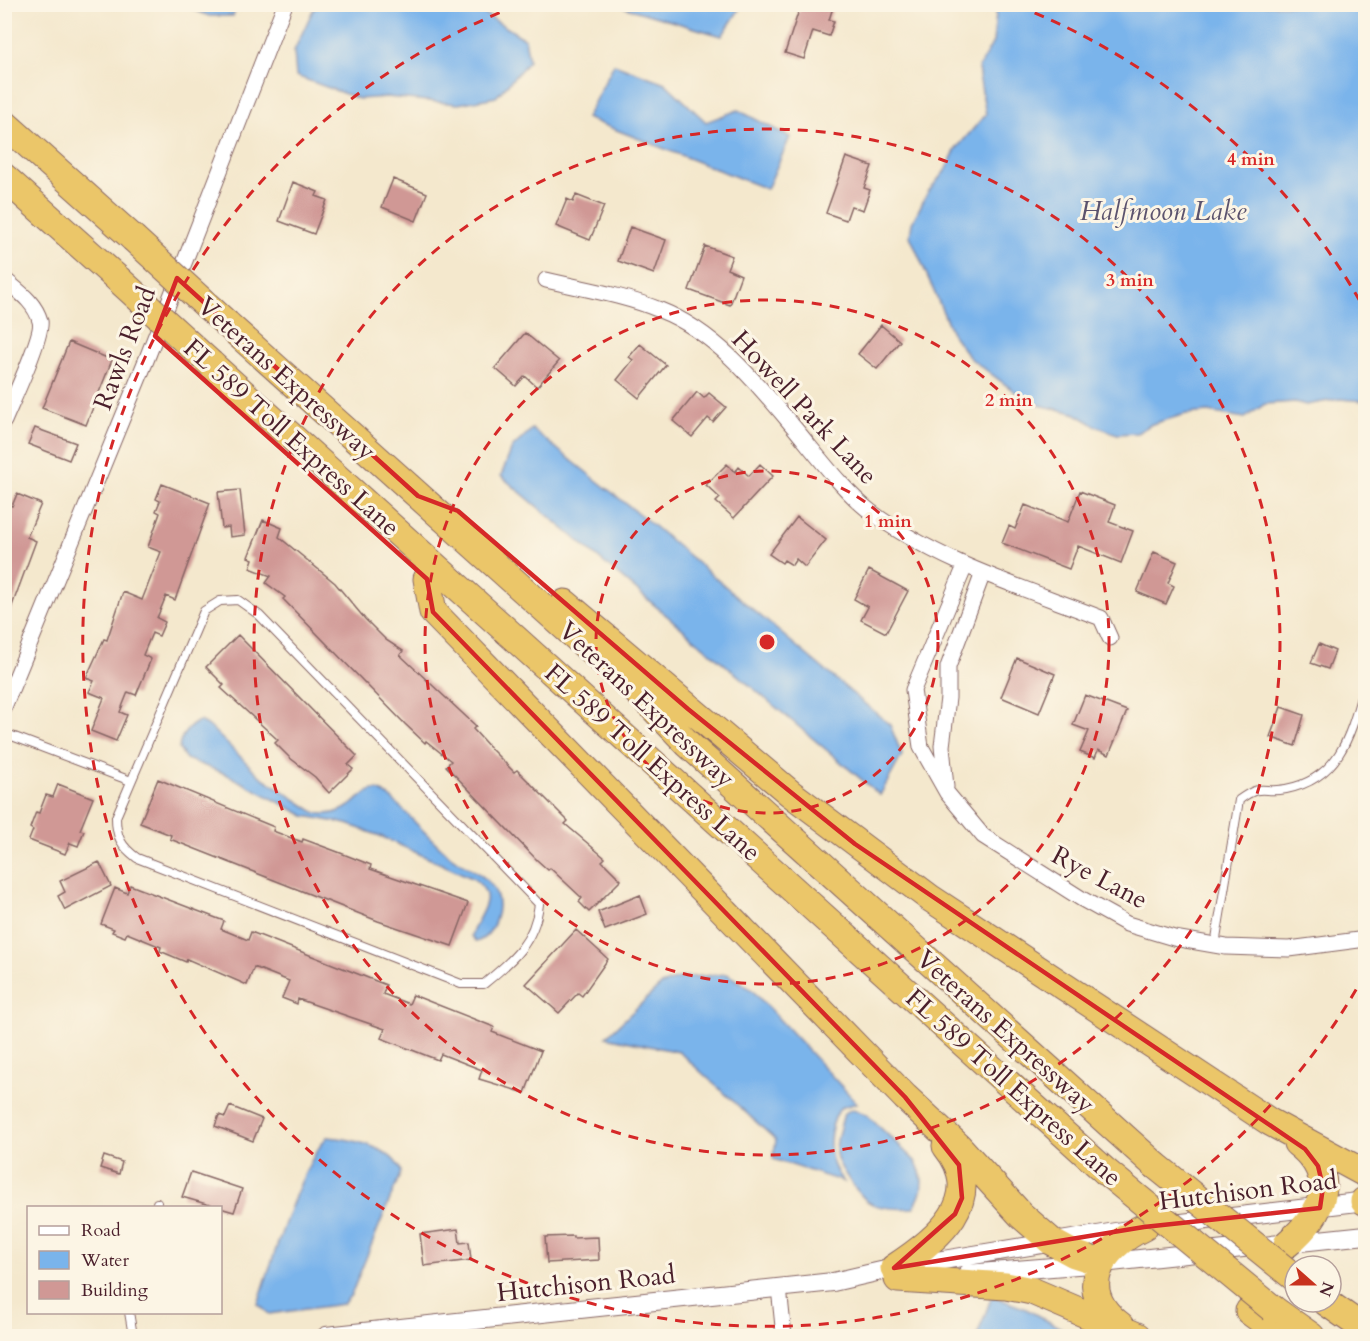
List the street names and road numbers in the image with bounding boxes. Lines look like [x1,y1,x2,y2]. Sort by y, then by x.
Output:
street label: Rawls Road [85,281,164,415]
street label: Veterans Expressway [190,289,384,468]
street label: Howell Park Lane [724,323,885,492]
street label: FL 589 Toll Express Lane [176,331,407,544]
street label: Veterans Expressway [551,613,743,796]
street label: FL 589 Toll Express Lane [537,656,768,869]
street label: Rye Lane [1046,838,1154,917]
street label: Veterans Expressway [909,942,1103,1121]
street label: FL 589 Toll Express Lane [898,981,1129,1194]
street label: Hutchison Road [1157,1162,1339,1219]
street label: Hutchison Road [495,1257,677,1310]

